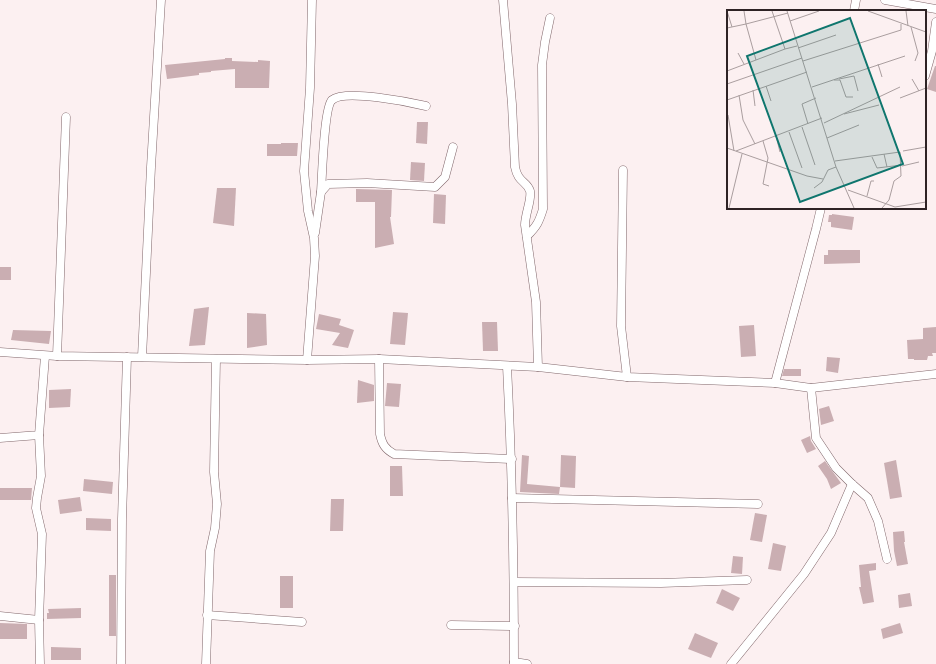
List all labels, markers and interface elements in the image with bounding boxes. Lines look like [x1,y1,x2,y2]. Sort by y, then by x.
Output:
inset map [727,10,926,209]

